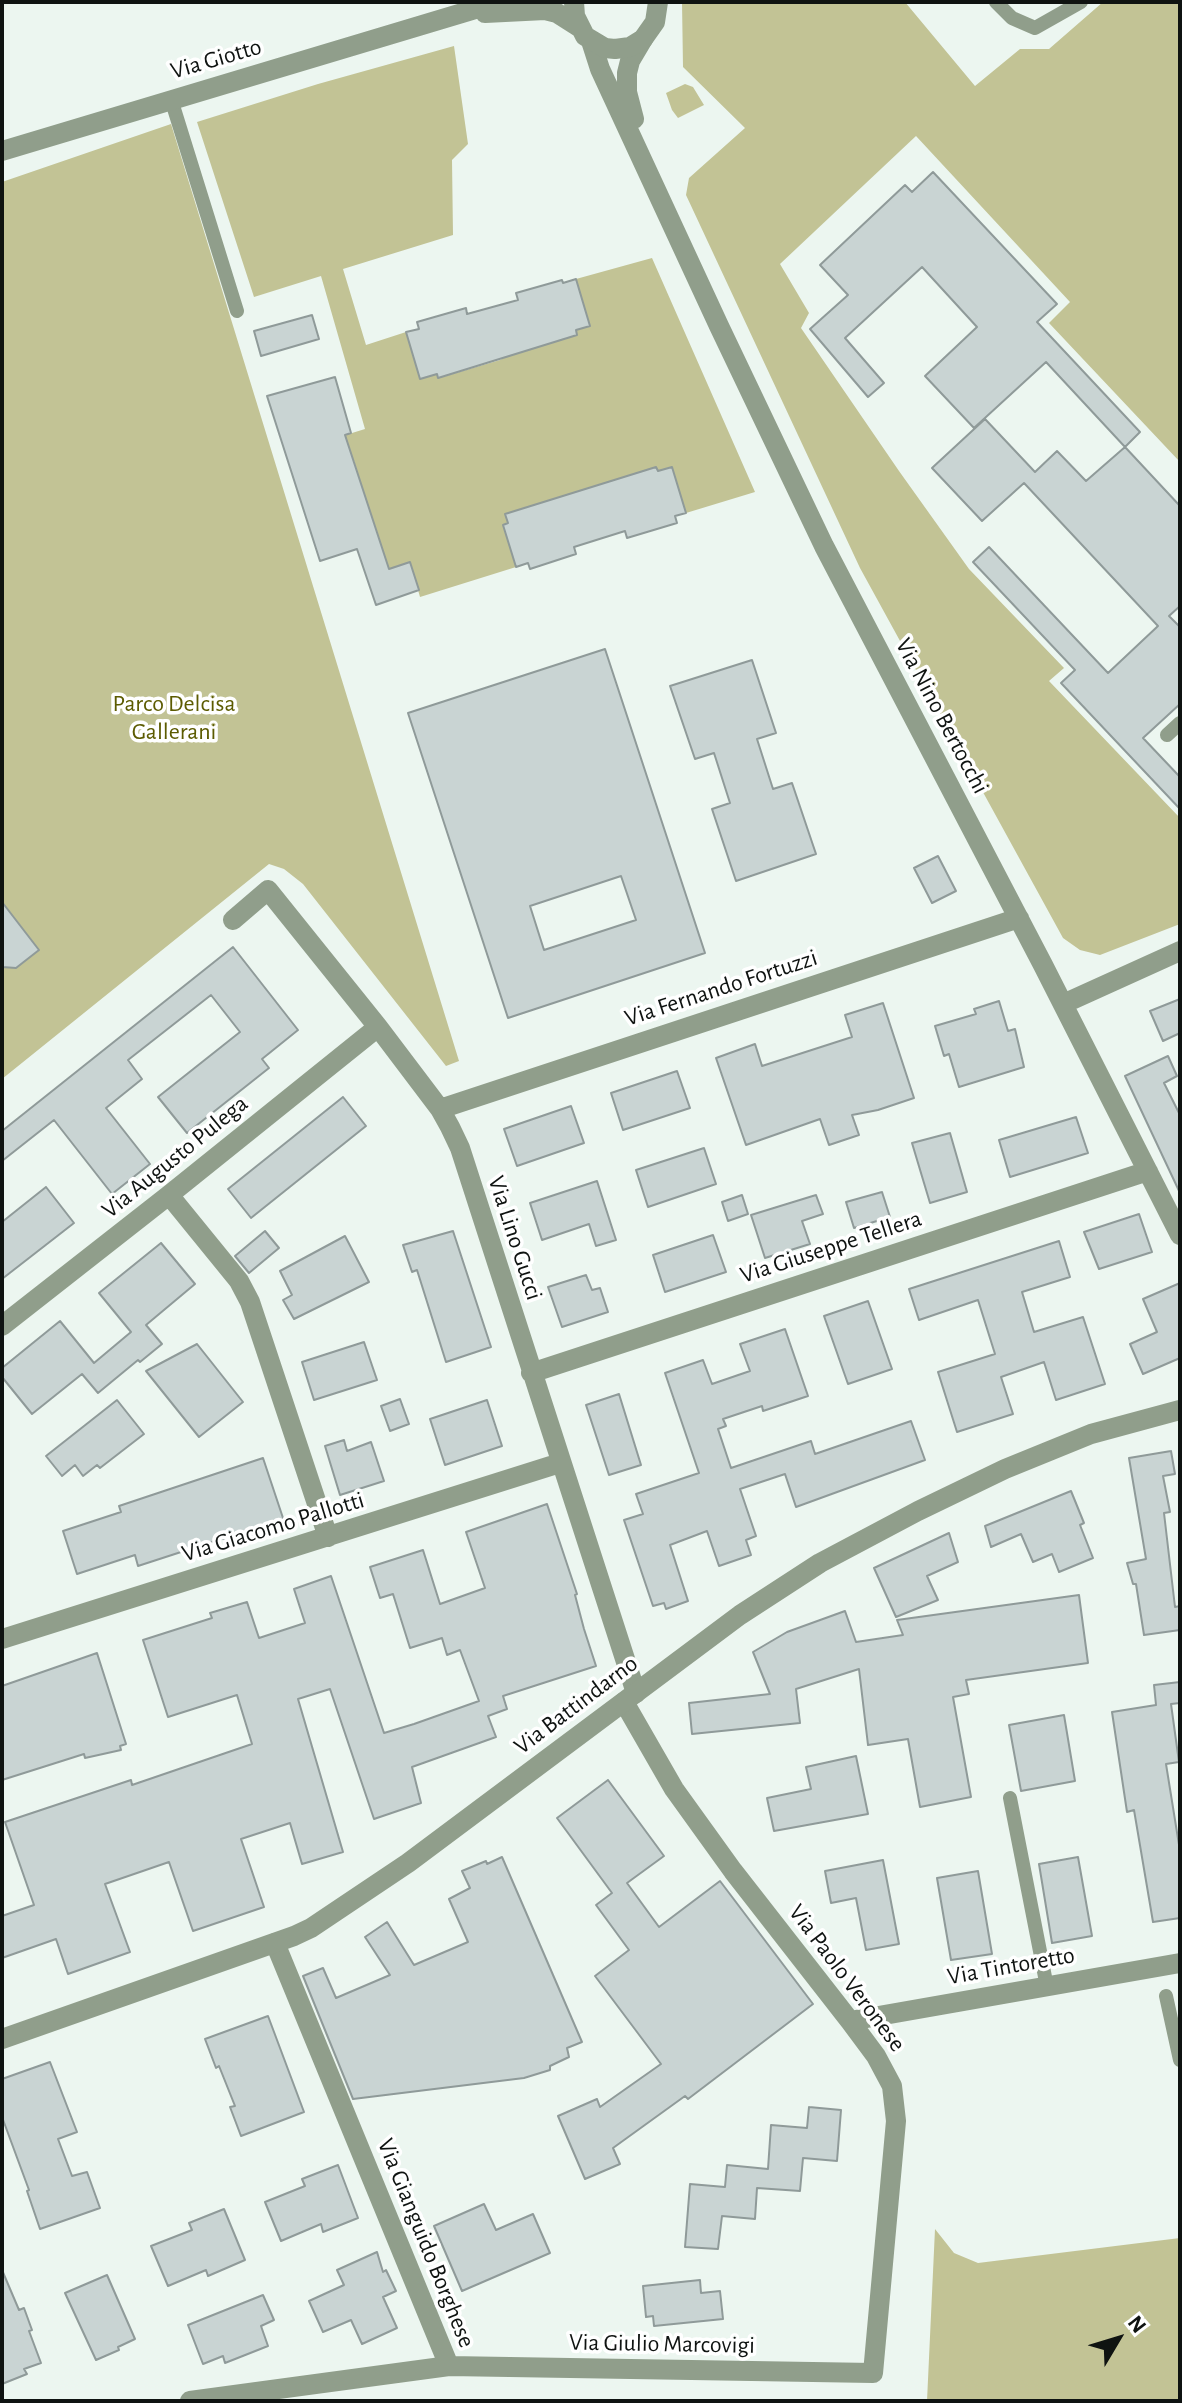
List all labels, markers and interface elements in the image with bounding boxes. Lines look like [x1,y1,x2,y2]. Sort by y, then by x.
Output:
street label: Via Giotto [167,32,265,86]
street label: Via Nino Bertocchi [889,633,995,799]
park label: Parco Delcisa Gallerani [113,690,235,746]
street label: Via Fernando Fortuzzi [621,943,821,1033]
street label: Via Augusto Pulega [96,1089,254,1225]
street label: Via Lino Gucci [481,1172,549,1304]
street label: Via Giuseppe Tellera [737,1204,925,1290]
street label: Via Giacomo Pallotti [178,1486,368,1568]
street label: Via Battindarno [509,1649,643,1761]
street label: Via Paolo Veronese [782,1899,912,2057]
street label: Via Tintoretto [945,1941,1077,1991]
street label: Via Gianguido Borghese [371,2134,481,2352]
north arrow [1078,2299,1158,2379]
text: N [1124,2311,1150,2337]
street label: Via Giulio Marcovigi [569,2328,755,2360]

